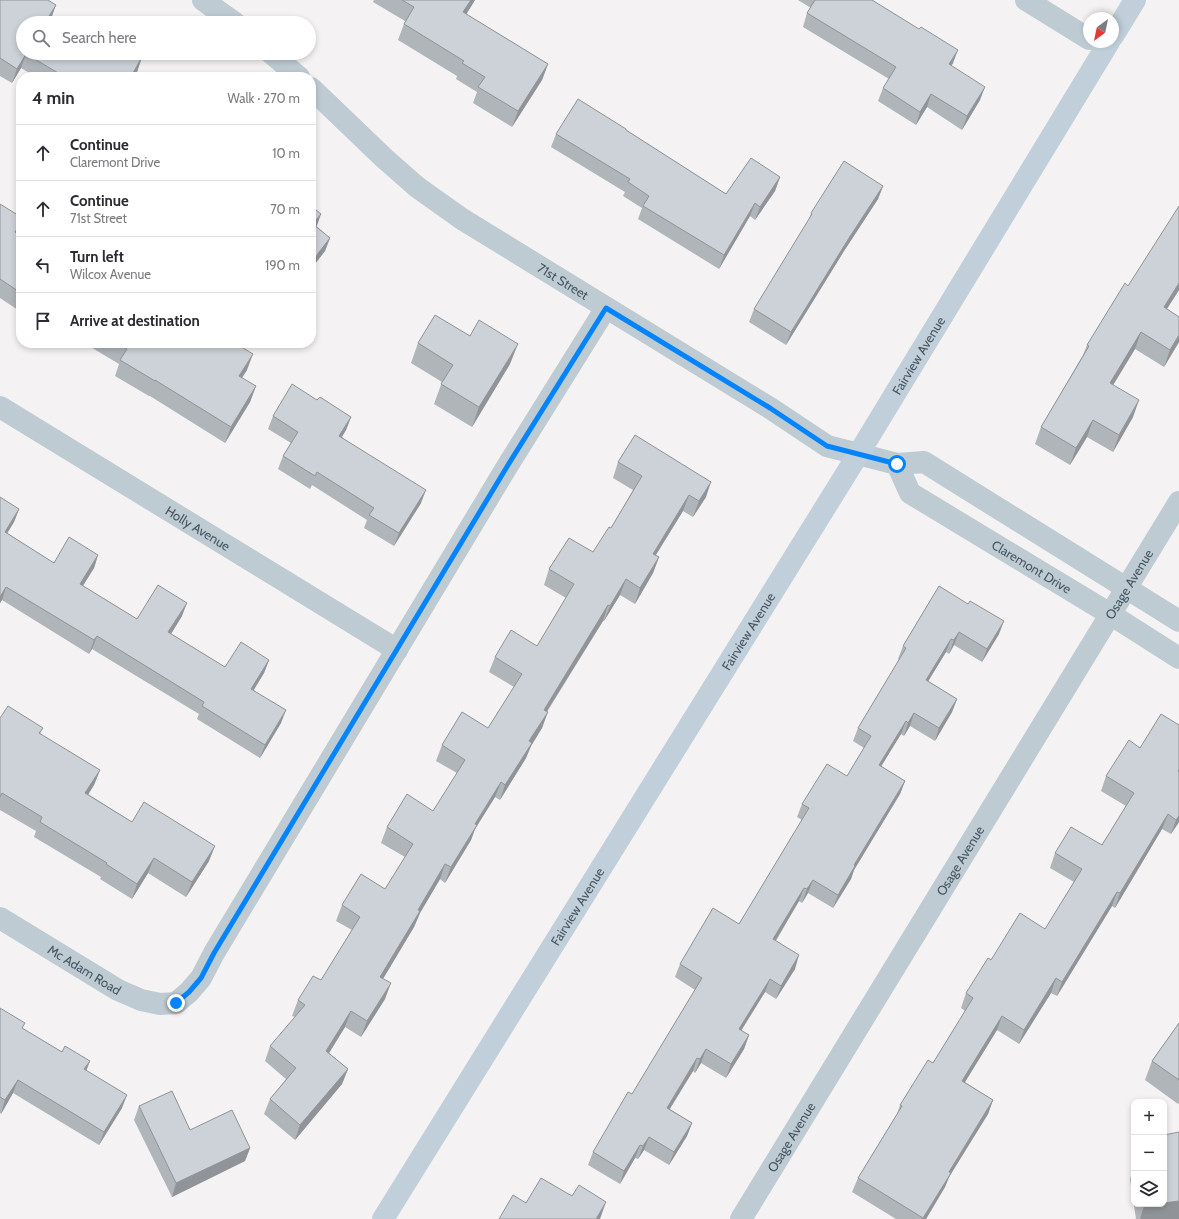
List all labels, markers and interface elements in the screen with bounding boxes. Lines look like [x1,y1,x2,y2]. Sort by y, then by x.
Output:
north arrow [1083,12,1119,48]
search box [16,16,316,60]
icon: search [30,27,52,49]
text: Search here [62,29,137,47]
text: 4 min [32,88,75,108]
text: Walk · 270 m [228,90,300,106]
text: Continue [70,136,129,154]
icon: ahead [32,142,54,164]
text: 10 m [272,145,300,161]
text: Claremont Drive [70,154,160,170]
text: Continue [70,192,129,210]
icon: ahead [32,198,54,220]
text: 70 m [270,201,300,217]
text: 71st Street [70,210,127,226]
text: Turn left [70,248,124,266]
icon: left [32,254,54,276]
text: 190 m [265,257,300,273]
street label: 71st Street [535,259,592,303]
text: Wilcox Avenue [70,266,151,282]
icon: arrive [32,310,54,332]
text: Arrive at destination [70,312,200,330]
street label: Fairview Avenue [888,313,948,397]
route start [888,455,906,473]
street label: Holly Avenue [163,502,233,554]
street label: Claremont Drive [989,536,1075,597]
street label: Osage Avenue [1101,546,1156,622]
street label: Fairview Avenue [718,589,779,673]
street label: Osage Avenue [933,822,988,898]
street label: Fairview Avenue [547,864,608,948]
street label: Mc Adam Road [45,941,124,998]
route end [167,994,185,1012]
street label: Osage Avenue [764,1099,819,1175]
map controls [1131,1099,1167,1207]
button: + [1131,1099,1167,1135]
button: − [1131,1135,1167,1171]
button: layers [1131,1171,1167,1207]

